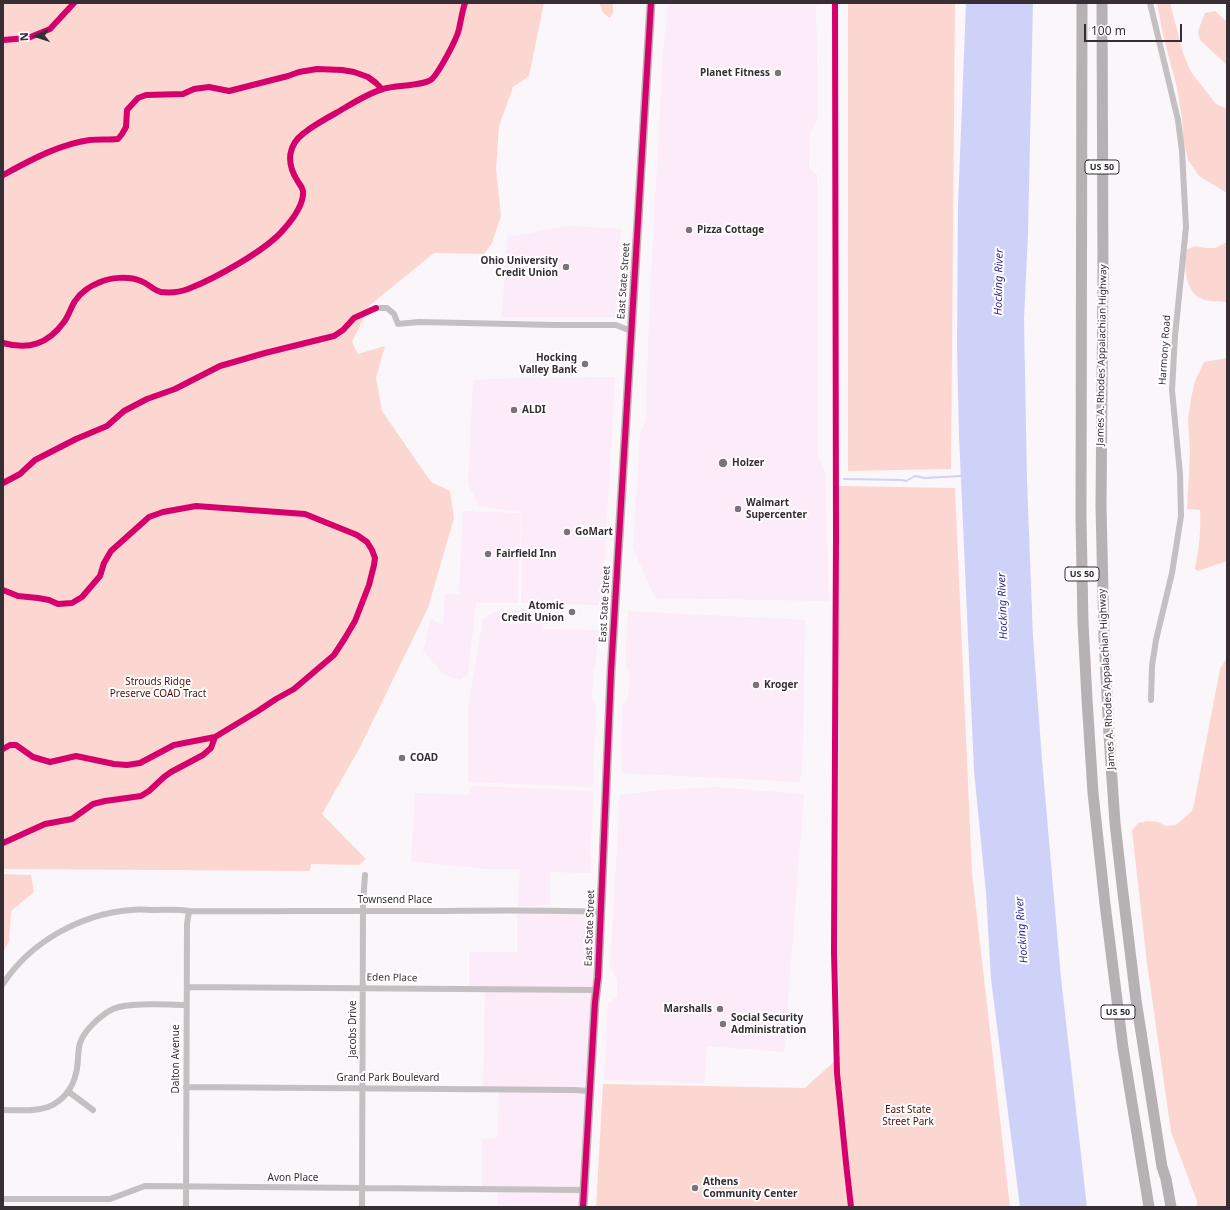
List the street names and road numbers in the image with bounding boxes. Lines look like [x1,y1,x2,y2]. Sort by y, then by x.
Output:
road number: US 50 [1085,160,1119,174]
street label: East State Street [615,242,633,320]
street label: James A. Rhodes Appalachian Highway [1094,264,1110,446]
street label: Harmony Road [1157,314,1173,386]
street label: East State Street [597,565,613,643]
road number: US 50 [1065,567,1099,581]
street label: James A. Rhodes Appalachian Highway [1096,588,1118,770]
street label: East State Street [583,889,597,967]
street label: Townsend Place [358,894,432,906]
street label: Eden Place [366,972,418,984]
street label: Jacobs Drive [347,1000,359,1058]
road number: US 50 [1101,1005,1135,1019]
street label: Dalton Avenue [170,1024,182,1094]
street label: Grand Park Boulevard [337,1072,439,1084]
street label: Avon Place [268,1172,318,1184]

